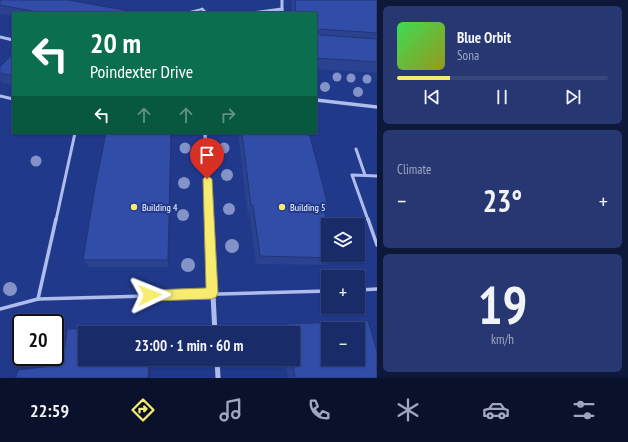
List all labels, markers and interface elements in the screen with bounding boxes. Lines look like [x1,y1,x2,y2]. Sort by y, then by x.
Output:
text: 20 m [90,24,141,61]
icon: left [24,28,76,80]
text: Blue Orbit [457,28,511,47]
text: Sona [457,47,479,64]
text: Poindexter Drive [90,60,193,83]
icon: previous [421,86,443,108]
icon: pause [491,86,513,108]
icon: next [562,86,584,108]
icon: left [91,104,113,126]
icon: ahead [133,104,155,126]
icon: ahead [175,104,197,126]
icon: right [217,104,239,126]
pin [190,138,224,179]
icon: arrive [196,144,218,166]
text: Climate [397,161,431,178]
text: 23° [483,181,522,220]
text: − [397,187,406,215]
text: + [599,187,608,215]
place label: Building 4 [142,201,178,214]
place label: Building 5 [290,201,325,214]
marker: Building 4 [129,202,139,212]
marker: Building 5 [277,202,287,212]
map controls [321,218,365,366]
button: layers [321,218,365,262]
button: + [321,270,365,314]
text: 19 [478,271,527,338]
position arrow [129,274,171,316]
speed limit sign: 20 [12,314,64,366]
button: − [321,322,365,366]
text: km/h [491,331,514,348]
text: 23:00 · 1 min · 60 m [135,336,243,355]
icon: directions [129,396,157,424]
icon: music [217,396,245,424]
icon: phone [305,396,333,424]
icon: climate [394,396,422,424]
icon: car [482,396,510,424]
icon: filters [570,396,598,424]
text: 22:59 [30,399,69,422]

